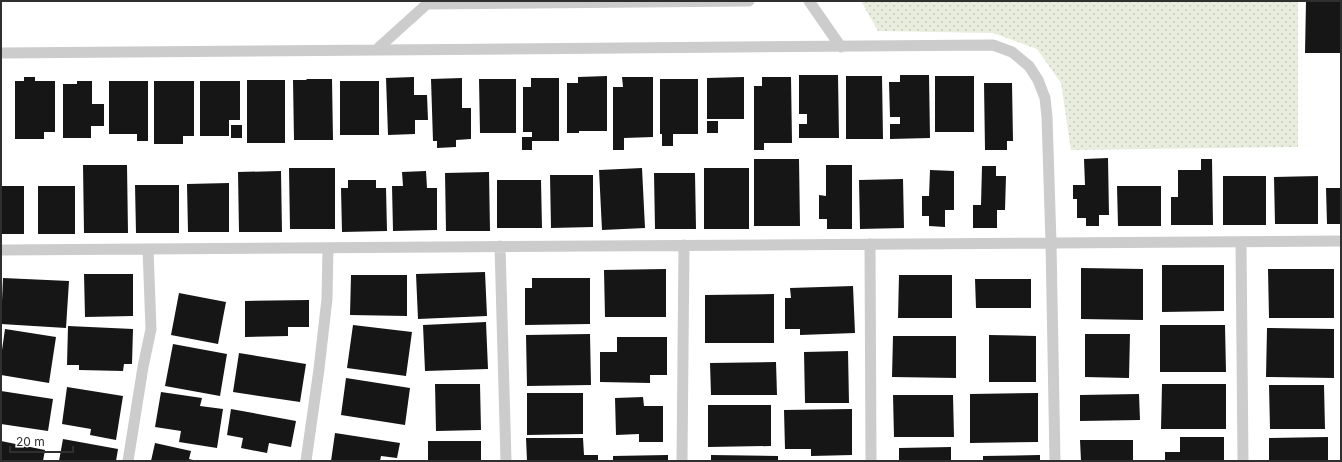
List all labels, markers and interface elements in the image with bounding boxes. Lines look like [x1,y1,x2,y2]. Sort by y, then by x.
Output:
scale bar [10,428,73,454]
text: 20 m [16,434,45,449]

